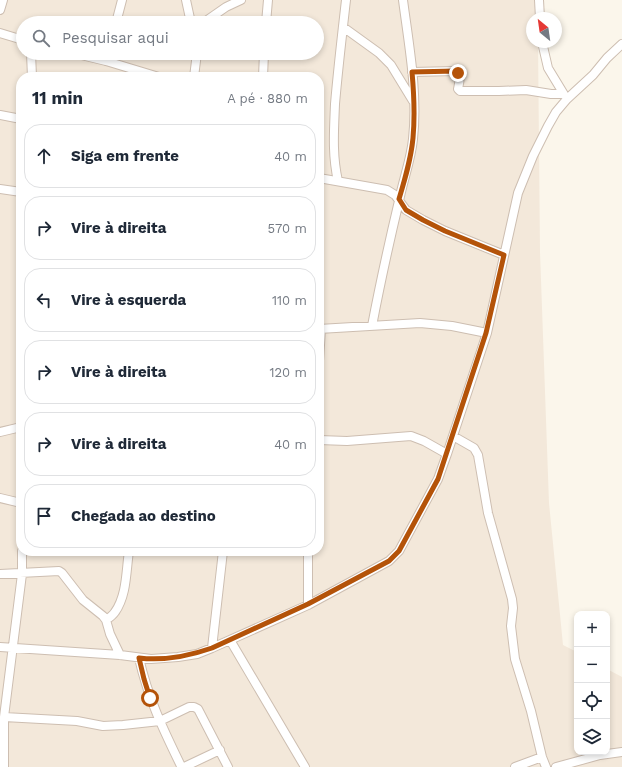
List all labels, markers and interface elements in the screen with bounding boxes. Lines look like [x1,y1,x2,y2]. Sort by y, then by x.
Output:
north arrow [526,12,562,48]
search box [16,16,324,60]
icon: search [30,27,52,49]
text: Pesquisar aqui [62,29,169,47]
route end [449,64,467,82]
text: 11 min [32,88,83,108]
text: A pé · 880 m [227,91,308,106]
icon: ahead [33,145,55,167]
text: Siga em frente [71,147,179,165]
text: 40 m [274,149,307,164]
icon: right [33,217,55,239]
text: Vire à direita [71,219,166,237]
text: 570 m [267,221,307,236]
icon: left [33,289,55,311]
text: Vire à esquerda [71,291,186,309]
text: 110 m [272,293,307,308]
icon: right [33,361,55,383]
text: Vire à direita [71,363,166,381]
text: 120 m [269,365,307,380]
icon: right [33,433,55,455]
text: Vire à direita [71,435,166,453]
text: 40 m [274,437,307,452]
icon: arrive [33,505,55,527]
text: Chegada ao destino [71,507,216,525]
map controls [574,611,610,755]
button: + [574,611,610,647]
button: − [574,647,610,683]
button: locate [574,683,610,719]
route start [141,689,159,707]
button: layers [574,719,610,755]

